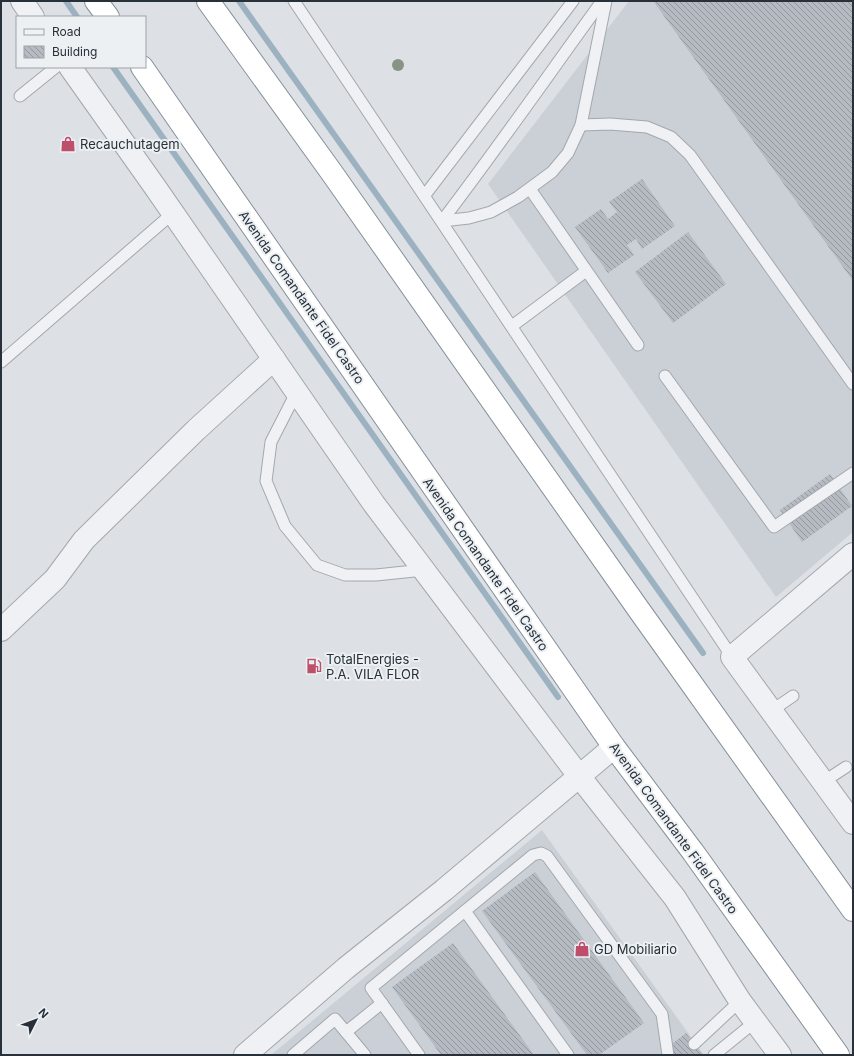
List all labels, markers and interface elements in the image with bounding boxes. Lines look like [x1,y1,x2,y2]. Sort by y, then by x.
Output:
legend [16,16,146,68]
text: Road [52,24,81,39]
text: Building [52,44,97,59]
shop icon: Recauchutagem [59,135,77,153]
place label: Recauchutagem [80,136,180,152]
street label: Avenida Comandante Fidel Castro [236,207,368,387]
street label: Avenida Comandante Fidel Castro [420,474,552,654]
place label: TotalEnergies - P.A. VILA FLOR [326,651,419,682]
fuel station icon: TotalEnergies - P.A. VILA FLOR [305,657,323,675]
street label: Avenida Comandante Fidel Castro [606,739,742,917]
shop icon: GD Mobiliario [573,940,591,958]
place label: GD Mobiliario [594,941,677,957]
north arrow [16,1000,56,1040]
text: N [35,1006,51,1021]

